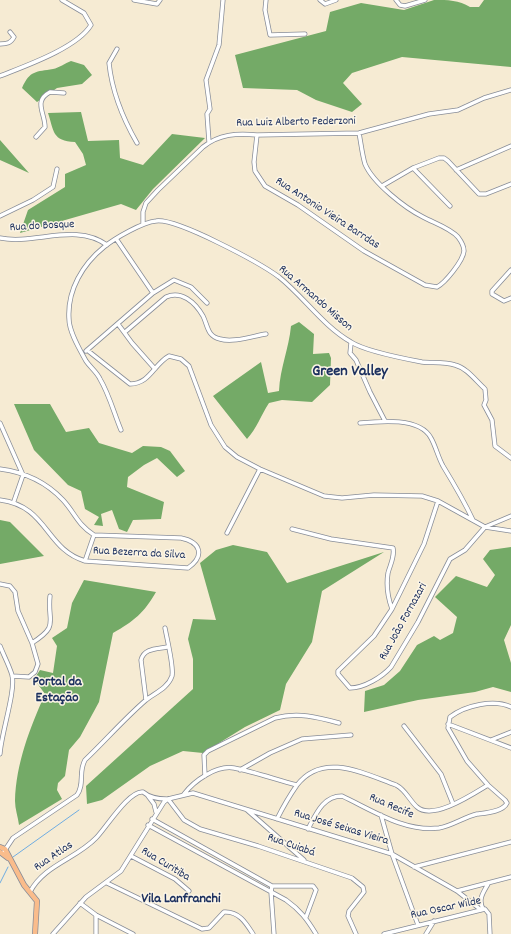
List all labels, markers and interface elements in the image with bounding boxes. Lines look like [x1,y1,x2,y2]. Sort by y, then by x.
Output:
street label: Rua Luiz Alberto Federzoni [236,115,356,131]
street label: Rua Antonio Vieira Barrdas [272,175,382,253]
street label: Rua do Bosque [9,218,75,236]
street label: Rua Armando Misson [275,263,355,335]
district label: Green Valley [312,363,388,383]
street label: Rua Bezerra da Silva [92,544,186,564]
street label: Rua João Fornazari [377,581,431,663]
district label: Portal da Estação [32,675,82,708]
street label: Rua Recife [367,791,415,823]
street label: Rua José Seixas Vieira [292,807,390,849]
street label: Rua Cuiabá [265,831,317,861]
street label: Rua Atlas [32,839,76,875]
street label: Rua Curitiba [138,845,192,885]
district label: Vila Lanfranchi [142,892,220,908]
street label: Rua Oscar Wilde [409,894,483,924]

